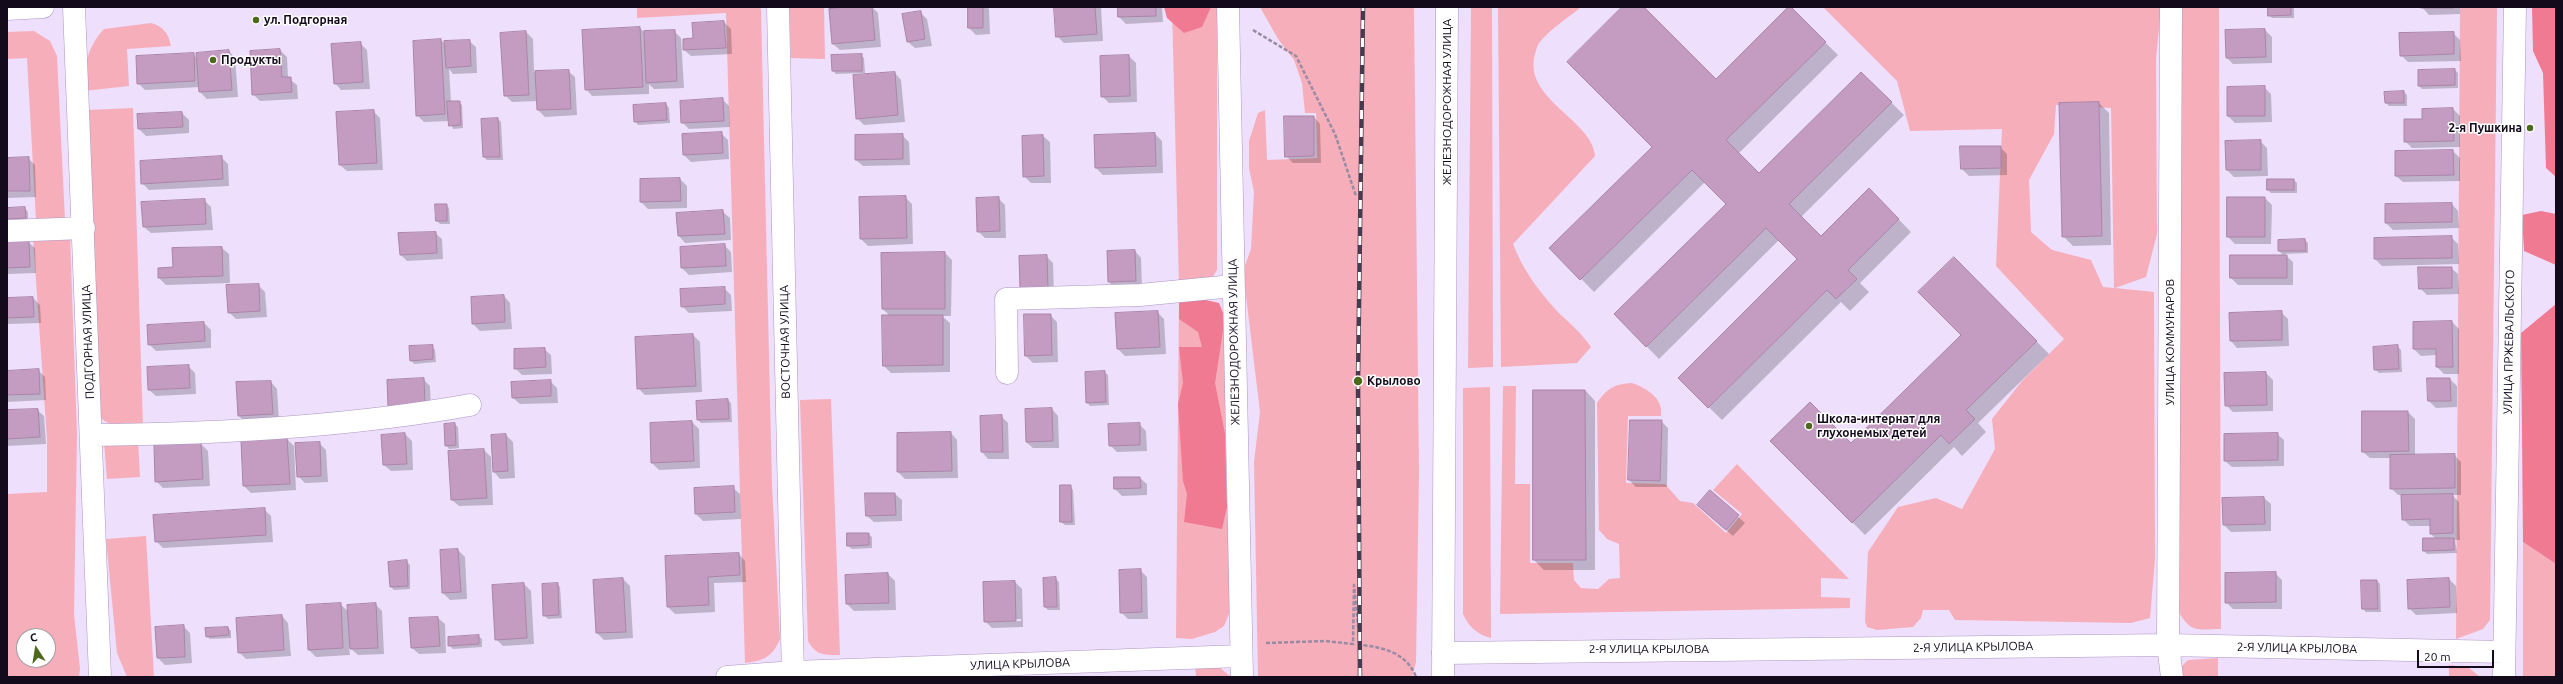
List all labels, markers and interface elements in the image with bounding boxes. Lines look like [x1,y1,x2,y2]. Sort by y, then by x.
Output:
place label: ул. Подгорная [264,13,347,27]
marker: ул. Подгорная [251,15,261,25]
street label: ЖЕЛЕЗНОДОРОЖНАЯ УЛИЦА [1440,19,1454,185]
place label: Продукты [221,53,281,67]
marker: Продукты [208,55,218,65]
place label: 2-я Пушкина [2449,121,2522,135]
marker: 2-я Пушкина [2525,123,2535,133]
street label: ЖЕЛЕЗНОДОРОЖНАЯ УЛИЦА [1225,259,1243,425]
street label: УЛИЦА ПРЖЕВАЛЬСКОГО [2501,270,2517,414]
street label: УЛИЦА КОММУНАРОВ [2163,279,2177,405]
street label: ПОДГОРНАЯ УЛИЦА [79,285,97,399]
street label: ВОСТОЧНАЯ УЛИЦА [777,285,793,399]
place label: Крылово [1367,374,1421,388]
marker: Крылово [1352,375,1364,387]
place label: Школа-интернат для глухонемых детей [1817,412,1940,440]
marker: Школа-интернат для глухонемых детей [1804,421,1814,431]
north arrow [16,628,56,668]
text: С [29,631,38,644]
street label: 2-Я УЛИЦА КРЫЛОВА [1913,639,2033,655]
street label: 2-Я УЛИЦА КРЫЛОВА [2237,640,2357,656]
street label: 2-Я УЛИЦА КРЫЛОВА [1589,642,1709,656]
scale bar [2419,642,2496,668]
text: 20 m [2424,650,2451,663]
street label: УЛИЦА КРЫЛОВА [970,655,1070,673]

